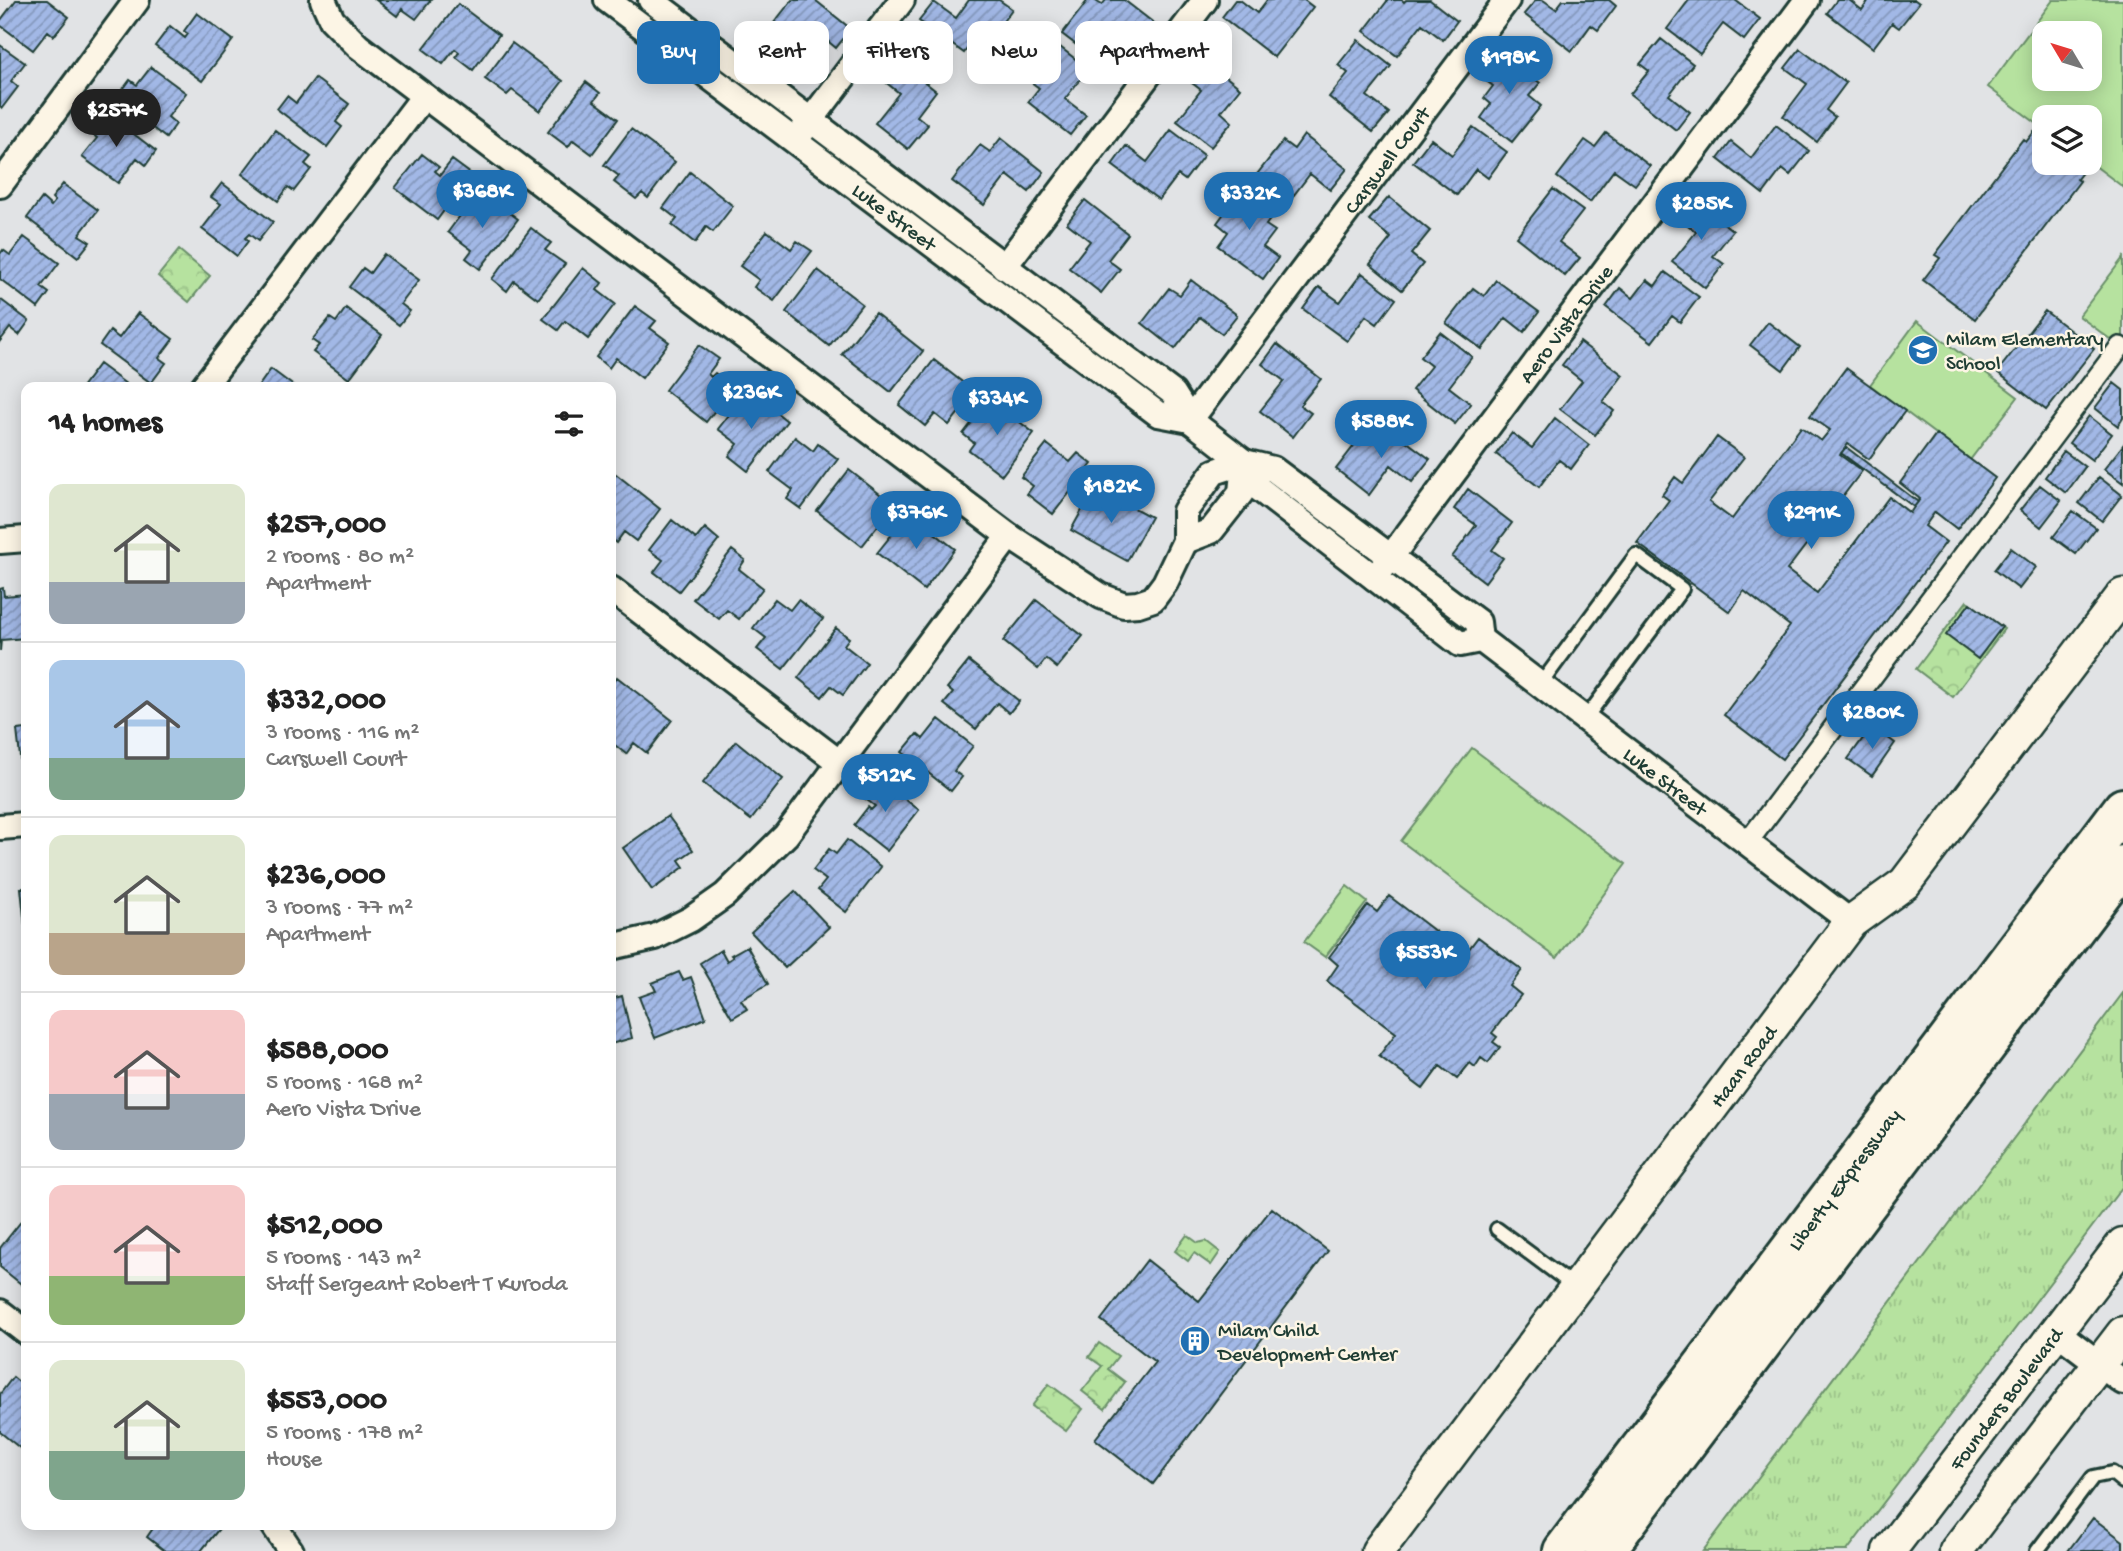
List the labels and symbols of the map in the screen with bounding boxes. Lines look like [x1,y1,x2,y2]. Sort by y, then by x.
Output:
north arrow [2032,21,2102,91]
pin: $198K [1460,36,1558,96]
pin: $257K [67,90,165,149]
street label: Carswell Court [1341,101,1439,220]
pin: $368K [433,170,531,230]
pin: $332K [1200,173,1298,232]
street label: Luke Street [846,179,942,260]
pin: $285K [1652,182,1750,242]
street label: Aero Vista Drive [1516,260,1621,390]
place label: Milam Elementary School [1946,329,2104,378]
school or university icon: Milam Elementary School [1906,333,1940,367]
pin: $236K [702,372,800,431]
pin: $334K [948,378,1046,437]
pin: $588K [1332,400,1430,460]
pin: $182K [1062,466,1160,525]
pin: $376K [867,491,965,551]
pin: $291K [1762,491,1860,551]
pin: $280K [1823,692,1921,751]
street label: Luke Street [1617,744,1712,825]
pin: $512K [836,754,934,814]
pin: $553K [1376,932,1474,991]
street label: Haan Road [1707,1021,1786,1114]
street label: Liberty Expressway [1785,1105,1908,1257]
place label: Milam Child Development Center [1216,1320,1398,1369]
street label: Founders Boulevard [1945,1323,2071,1477]
building icon: Milam Child Development Center [1178,1324,1212,1358]

